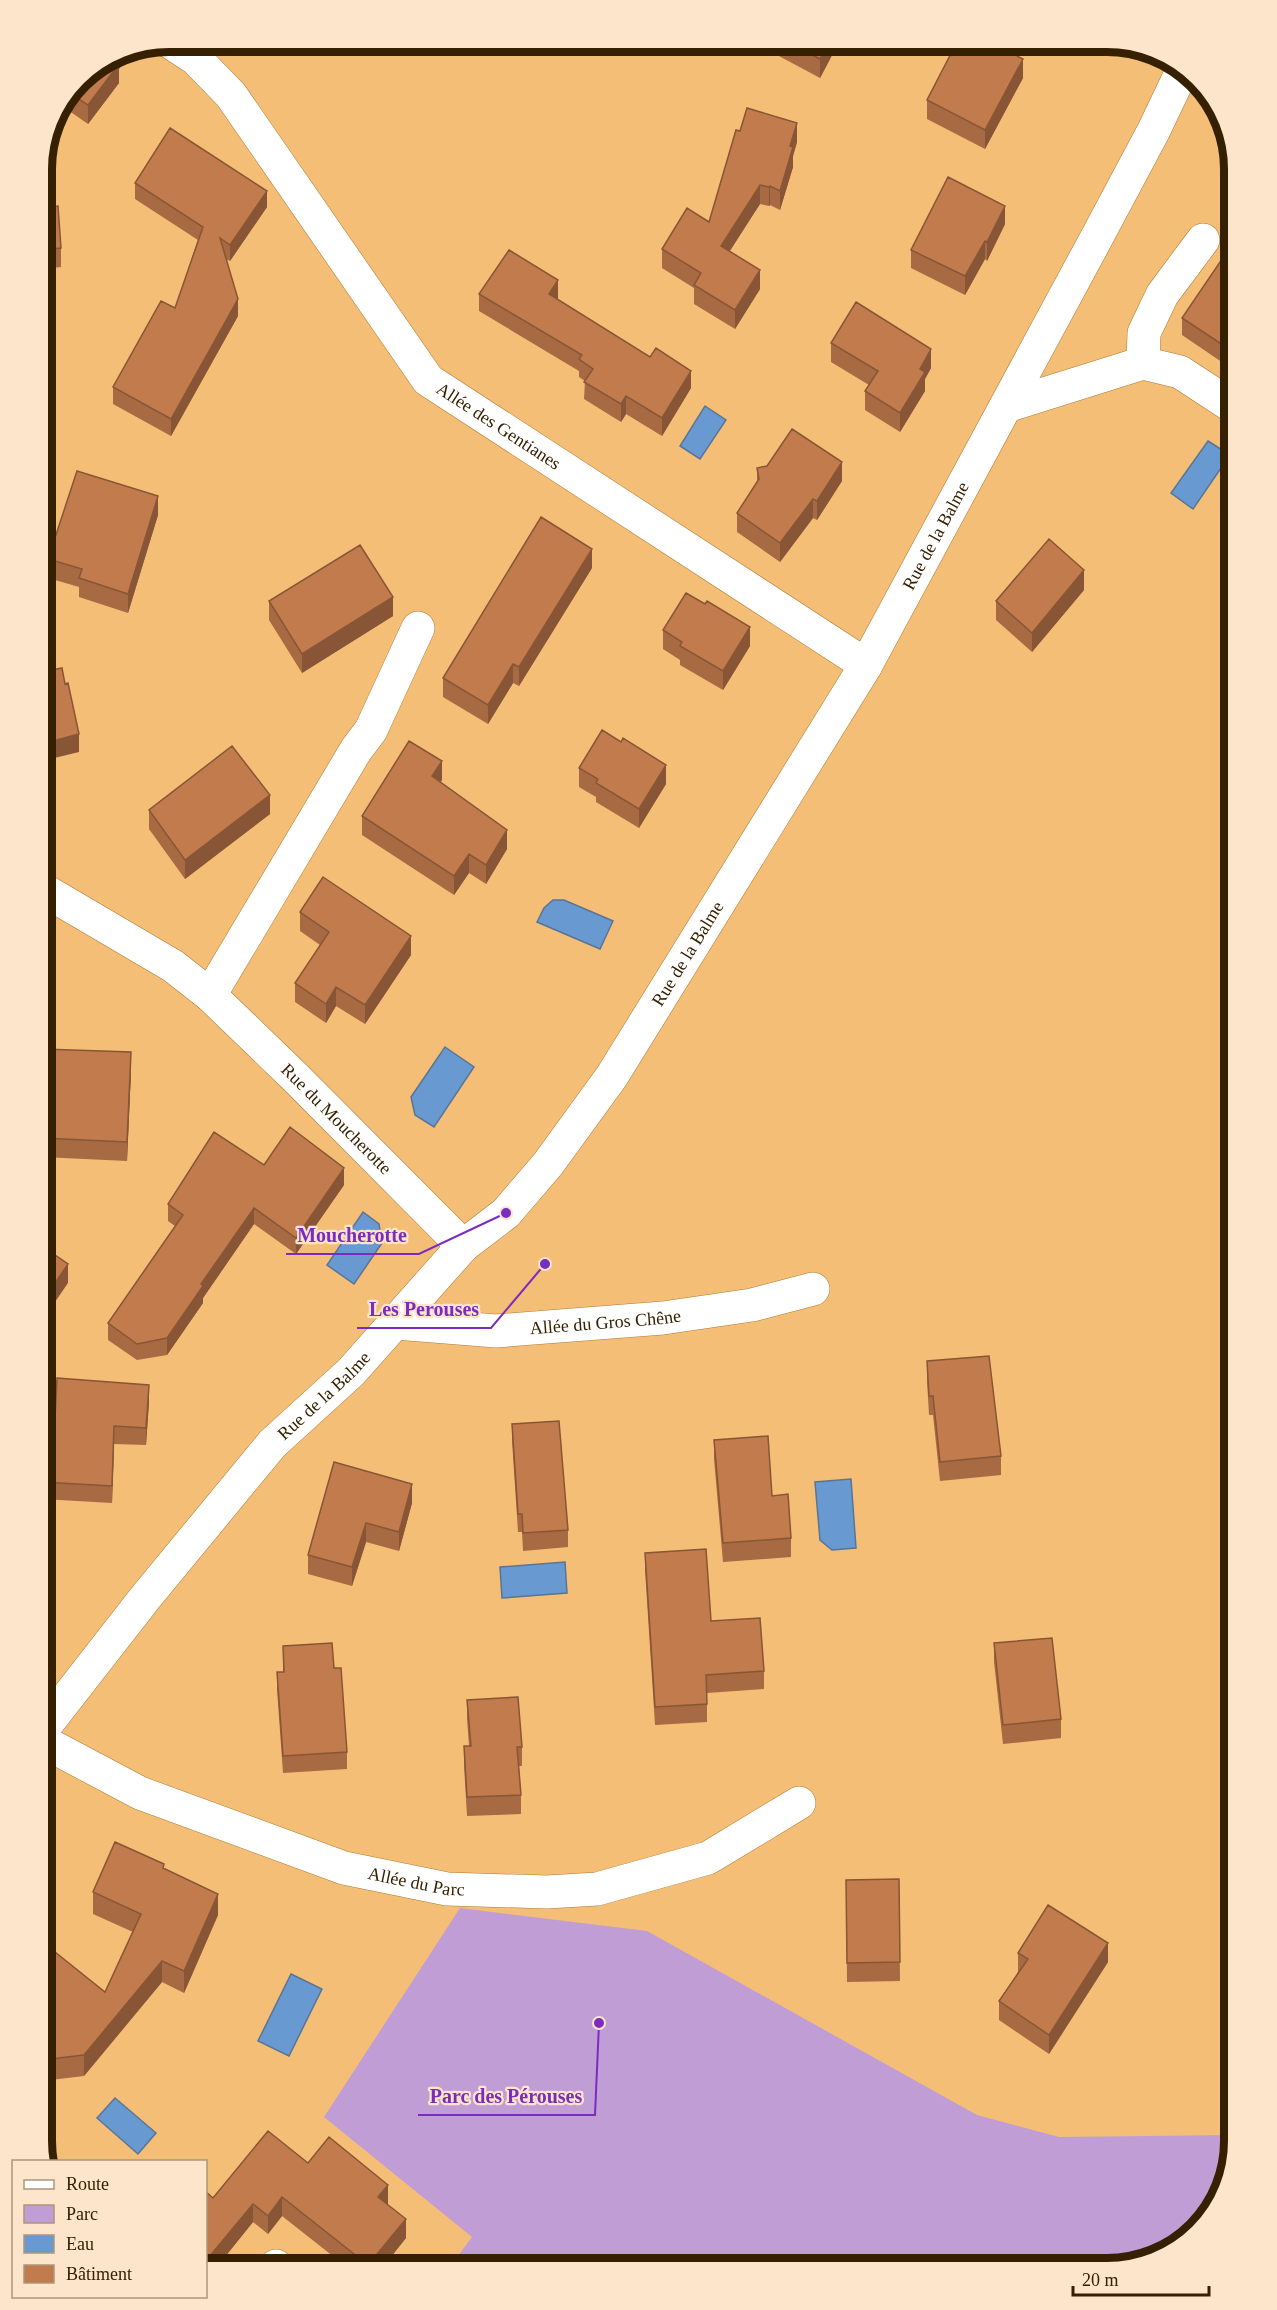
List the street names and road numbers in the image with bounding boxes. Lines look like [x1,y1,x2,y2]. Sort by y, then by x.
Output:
street label: Allée des Gentianes [433,378,564,474]
street label: Rue de la Balme [899,478,973,593]
street label: Rue de la Balme [648,897,728,1010]
street label: Rue du Moucherotte [277,1059,396,1178]
street label: Allée du Gros Chêne [529,1306,682,1338]
street label: Rue de la Balme [274,1348,374,1444]
street label: Allée du Parc [366,1863,465,1900]

